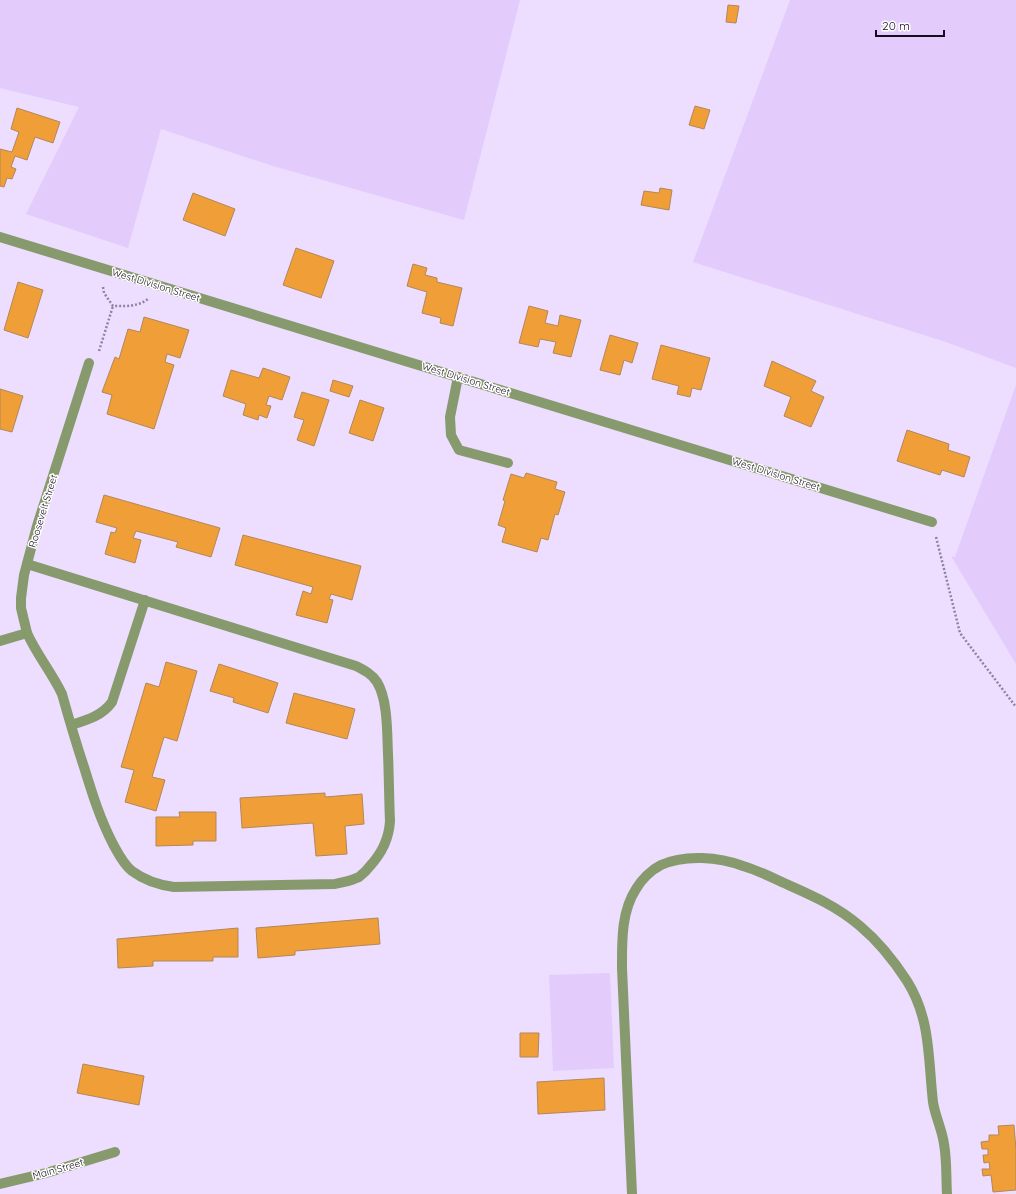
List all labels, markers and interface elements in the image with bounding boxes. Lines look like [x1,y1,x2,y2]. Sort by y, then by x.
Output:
scale bar [876,12,944,38]
text: 20 m [882,18,910,33]
street label: West Division Street [110,265,202,305]
street label: West Division Street [420,359,512,399]
street label: West Division Street [730,454,822,494]
street label: Roosevelt Street [26,472,60,549]
street label: Main Street [31,1155,86,1182]

